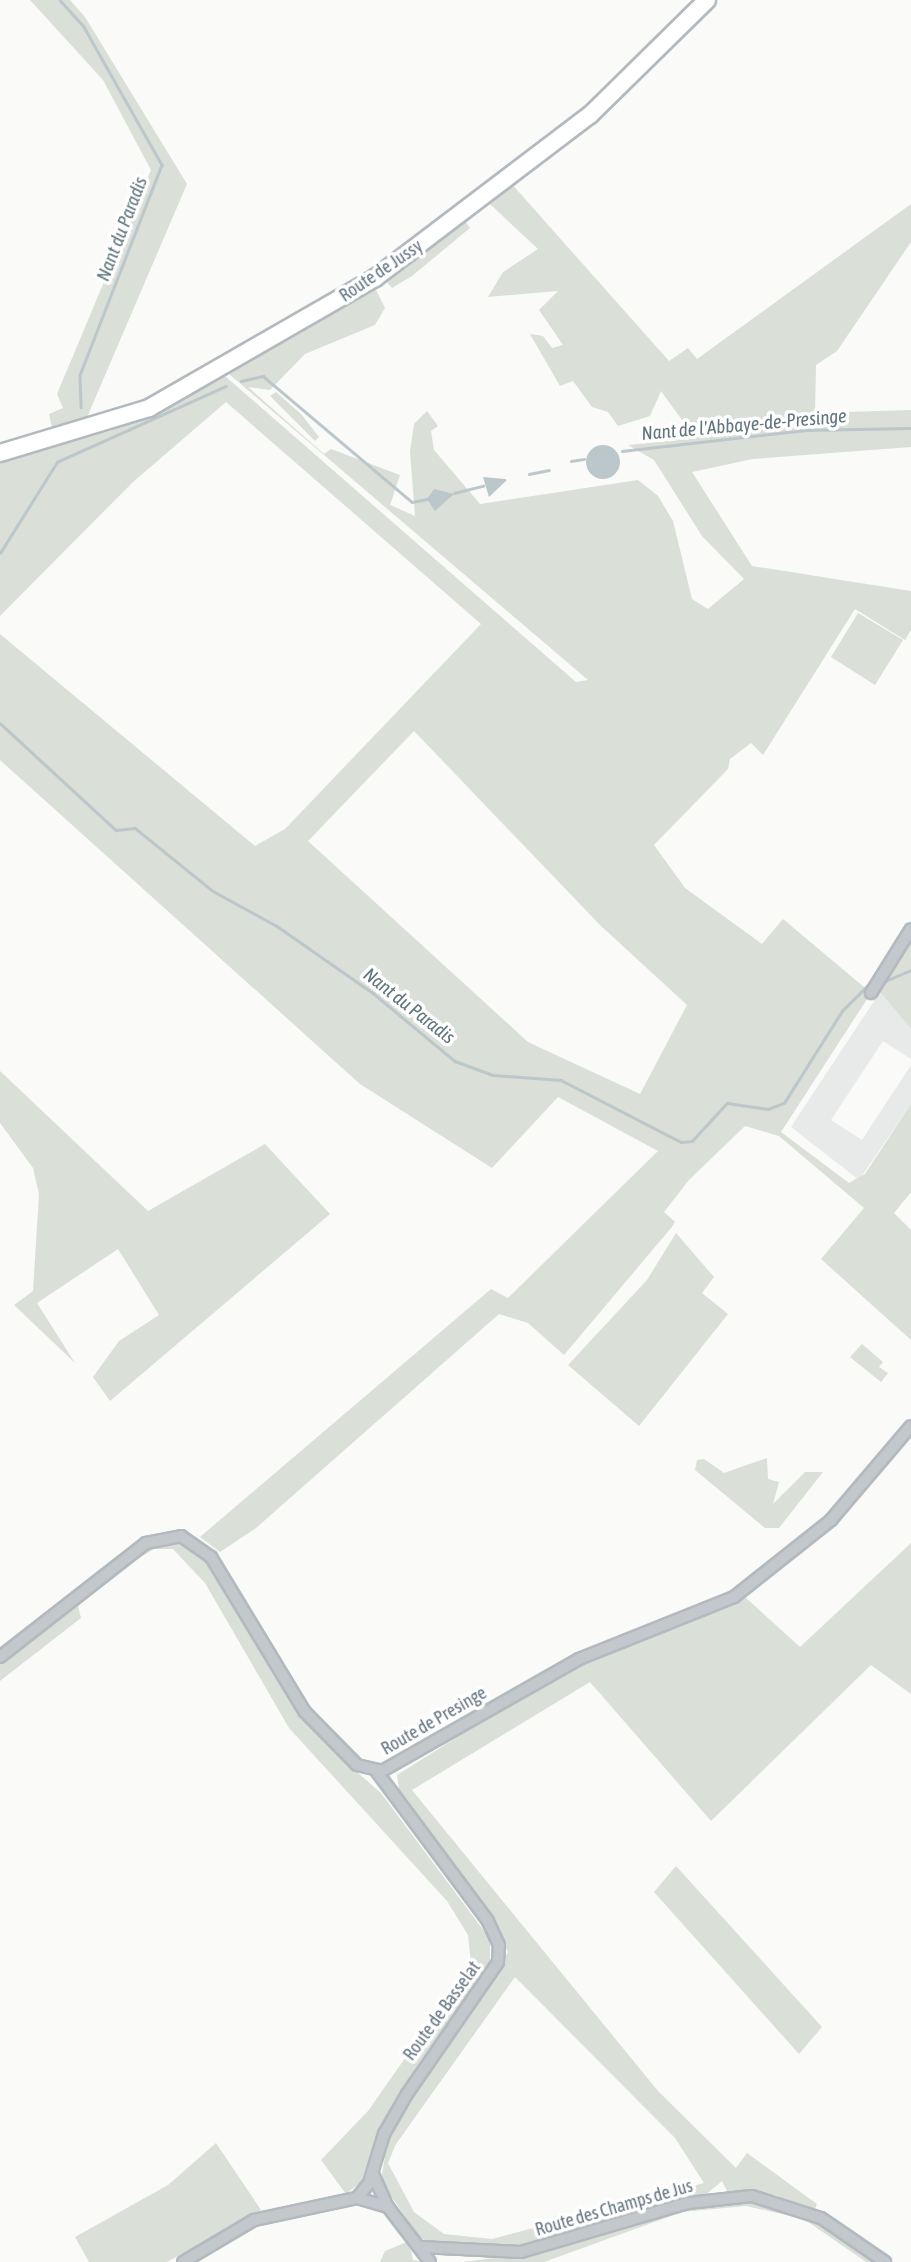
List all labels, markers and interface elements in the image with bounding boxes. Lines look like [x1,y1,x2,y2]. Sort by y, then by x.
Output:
water label: Nant du Paradis [92,174,152,284]
street label: Route de Jussy [335,235,427,307]
water label: Nant de l'Abbaye-de-Presinge [641,405,847,445]
water label: Nant du Paradis [359,963,459,1049]
street label: Route de Presinge [377,1682,491,1760]
street label: Route de Basselat [399,1957,485,2065]
street label: Route des Champs de Jus [533,2175,695,2241]

